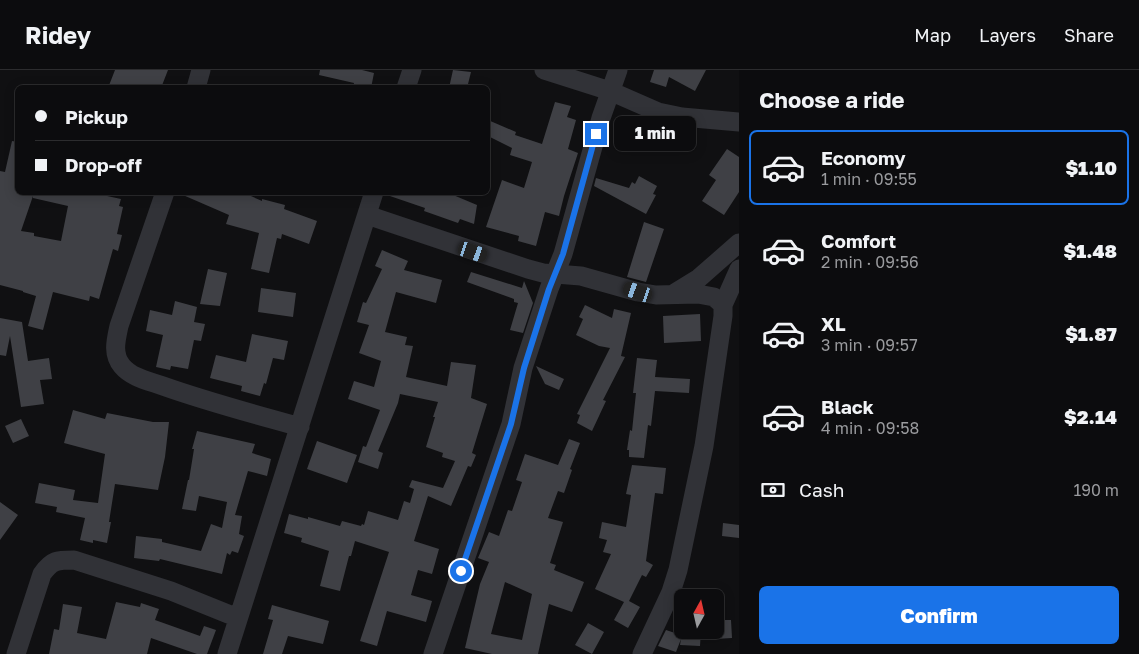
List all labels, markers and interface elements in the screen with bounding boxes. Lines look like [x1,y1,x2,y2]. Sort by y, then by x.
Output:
text: Ridey [25,20,91,49]
text: Map [914,24,951,46]
text: Layers [979,24,1036,46]
text: Share [1064,24,1114,46]
text: Choose a ride [759,86,905,113]
text: Pickup [65,105,128,128]
callout: 1 min [614,116,696,152]
route end [585,123,607,145]
text: 1 min [635,123,675,143]
icon: car [761,145,806,190]
text: Economy [821,146,906,169]
text: Drop-off [65,153,142,176]
text: $1.10 [1065,156,1117,179]
text: 1 min · 09:55 [821,169,917,189]
icon: car [761,228,806,273]
text: Comfort [821,229,896,252]
text: $1.48 [1063,239,1117,262]
car [456,240,489,264]
text: 2 min · 09:56 [821,252,919,272]
car [621,280,654,304]
icon: car [761,311,806,356]
text: XL [821,312,846,335]
text: $1.87 [1065,322,1117,345]
text: 3 min · 09:57 [821,335,918,355]
icon: car [761,394,806,439]
text: Black [821,395,874,418]
text: $2.14 [1064,405,1117,428]
text: 4 min · 09:58 [821,418,919,438]
icon: cash [759,476,787,504]
text: Cash [799,478,844,501]
text: 190 m [1073,480,1119,500]
route start [450,560,472,582]
button: Confirm [759,586,1119,644]
north arrow [674,589,724,639]
map controls [674,589,724,639]

